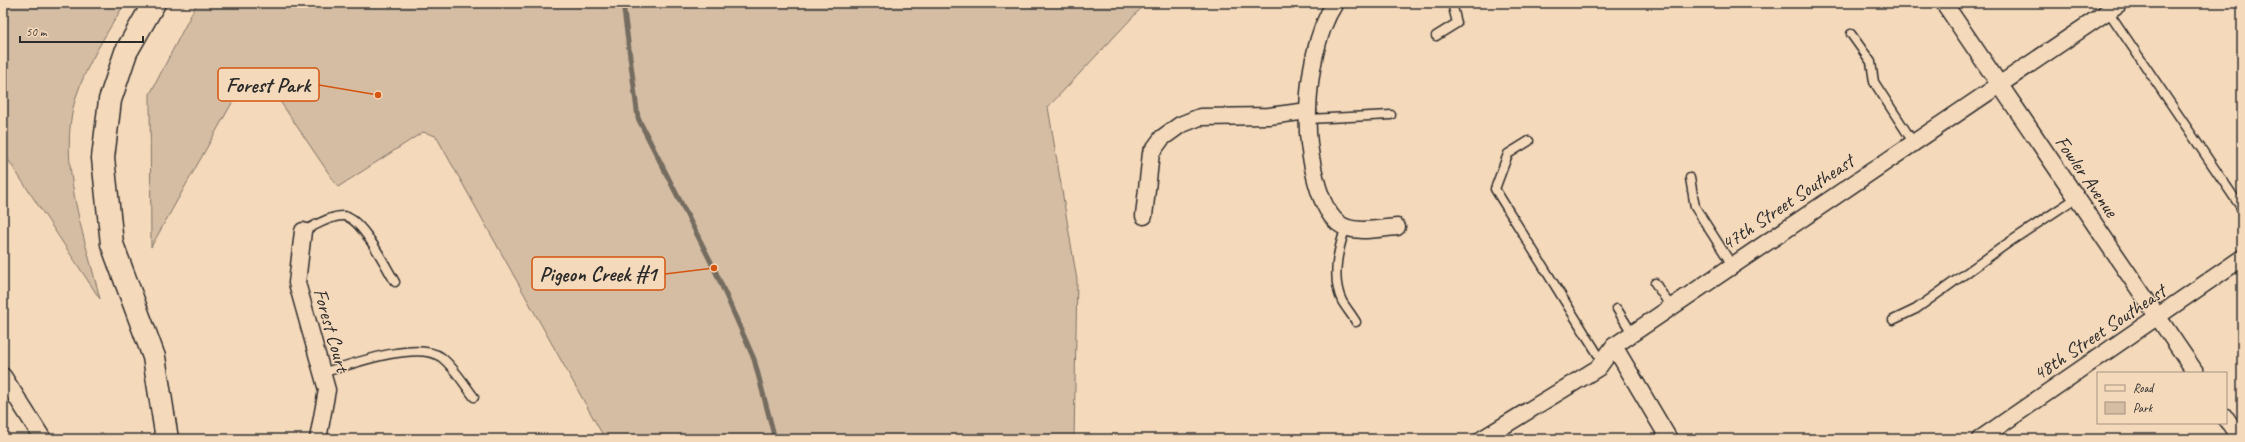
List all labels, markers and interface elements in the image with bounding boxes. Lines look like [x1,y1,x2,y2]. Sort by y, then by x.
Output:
scale bar [20,18,143,44]
text: 50 m [26,24,48,40]
callout: Forest Park [218,68,319,101]
text: Forest Park [226,72,312,98]
street label: Fowler Avenue [2049,131,2125,223]
street label: 47th Street Southeast [1716,147,1861,256]
callout: Pigeon Creek #1 [532,257,665,290]
text: Pigeon Creek #1 [540,261,659,287]
street label: 48th Street Southeast [2028,277,2173,386]
street label: Forest Court [308,286,356,377]
legend [2097,372,2227,424]
text: Road [2133,380,2155,396]
text: Park [2133,400,2154,416]

